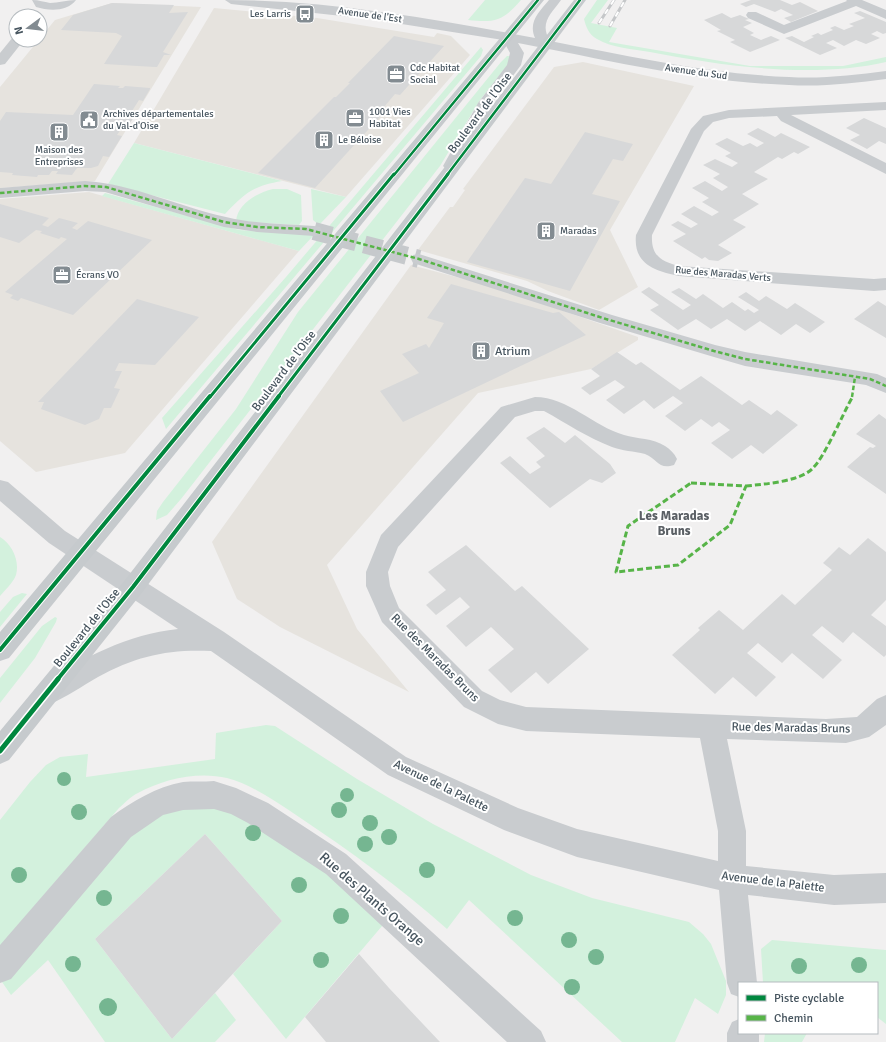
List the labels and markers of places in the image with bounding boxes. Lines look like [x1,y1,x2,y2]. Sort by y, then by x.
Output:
bus stop icon: Les Larris [294,3,316,25]
place label: Les Larris [250,8,292,20]
place label: Cdc Habitat Social [410,62,460,86]
office icon: Cdc Habitat Social [385,63,407,85]
place label: 1001 Vies Habitat [369,106,411,130]
office icon: 1001 Vies Habitat [344,107,366,129]
place label: Archives départementales du Val-d'Oise [103,108,214,132]
public building icon: Archives départementales du Val-d'Oise [78,109,100,131]
building icon: Maison des Entreprises [48,121,70,143]
building icon: Le Béloise [313,129,335,151]
place label: Le Béloise [338,134,381,146]
place label: Maison des Entreprises [35,144,84,168]
building icon: Maradas [535,220,557,242]
place label: Maradas [560,225,597,237]
office icon: Écrans VO [51,264,73,286]
place label: Écrans VO [76,268,120,281]
building icon: Atrium [470,340,492,362]
place label: Atrium [495,344,530,359]

